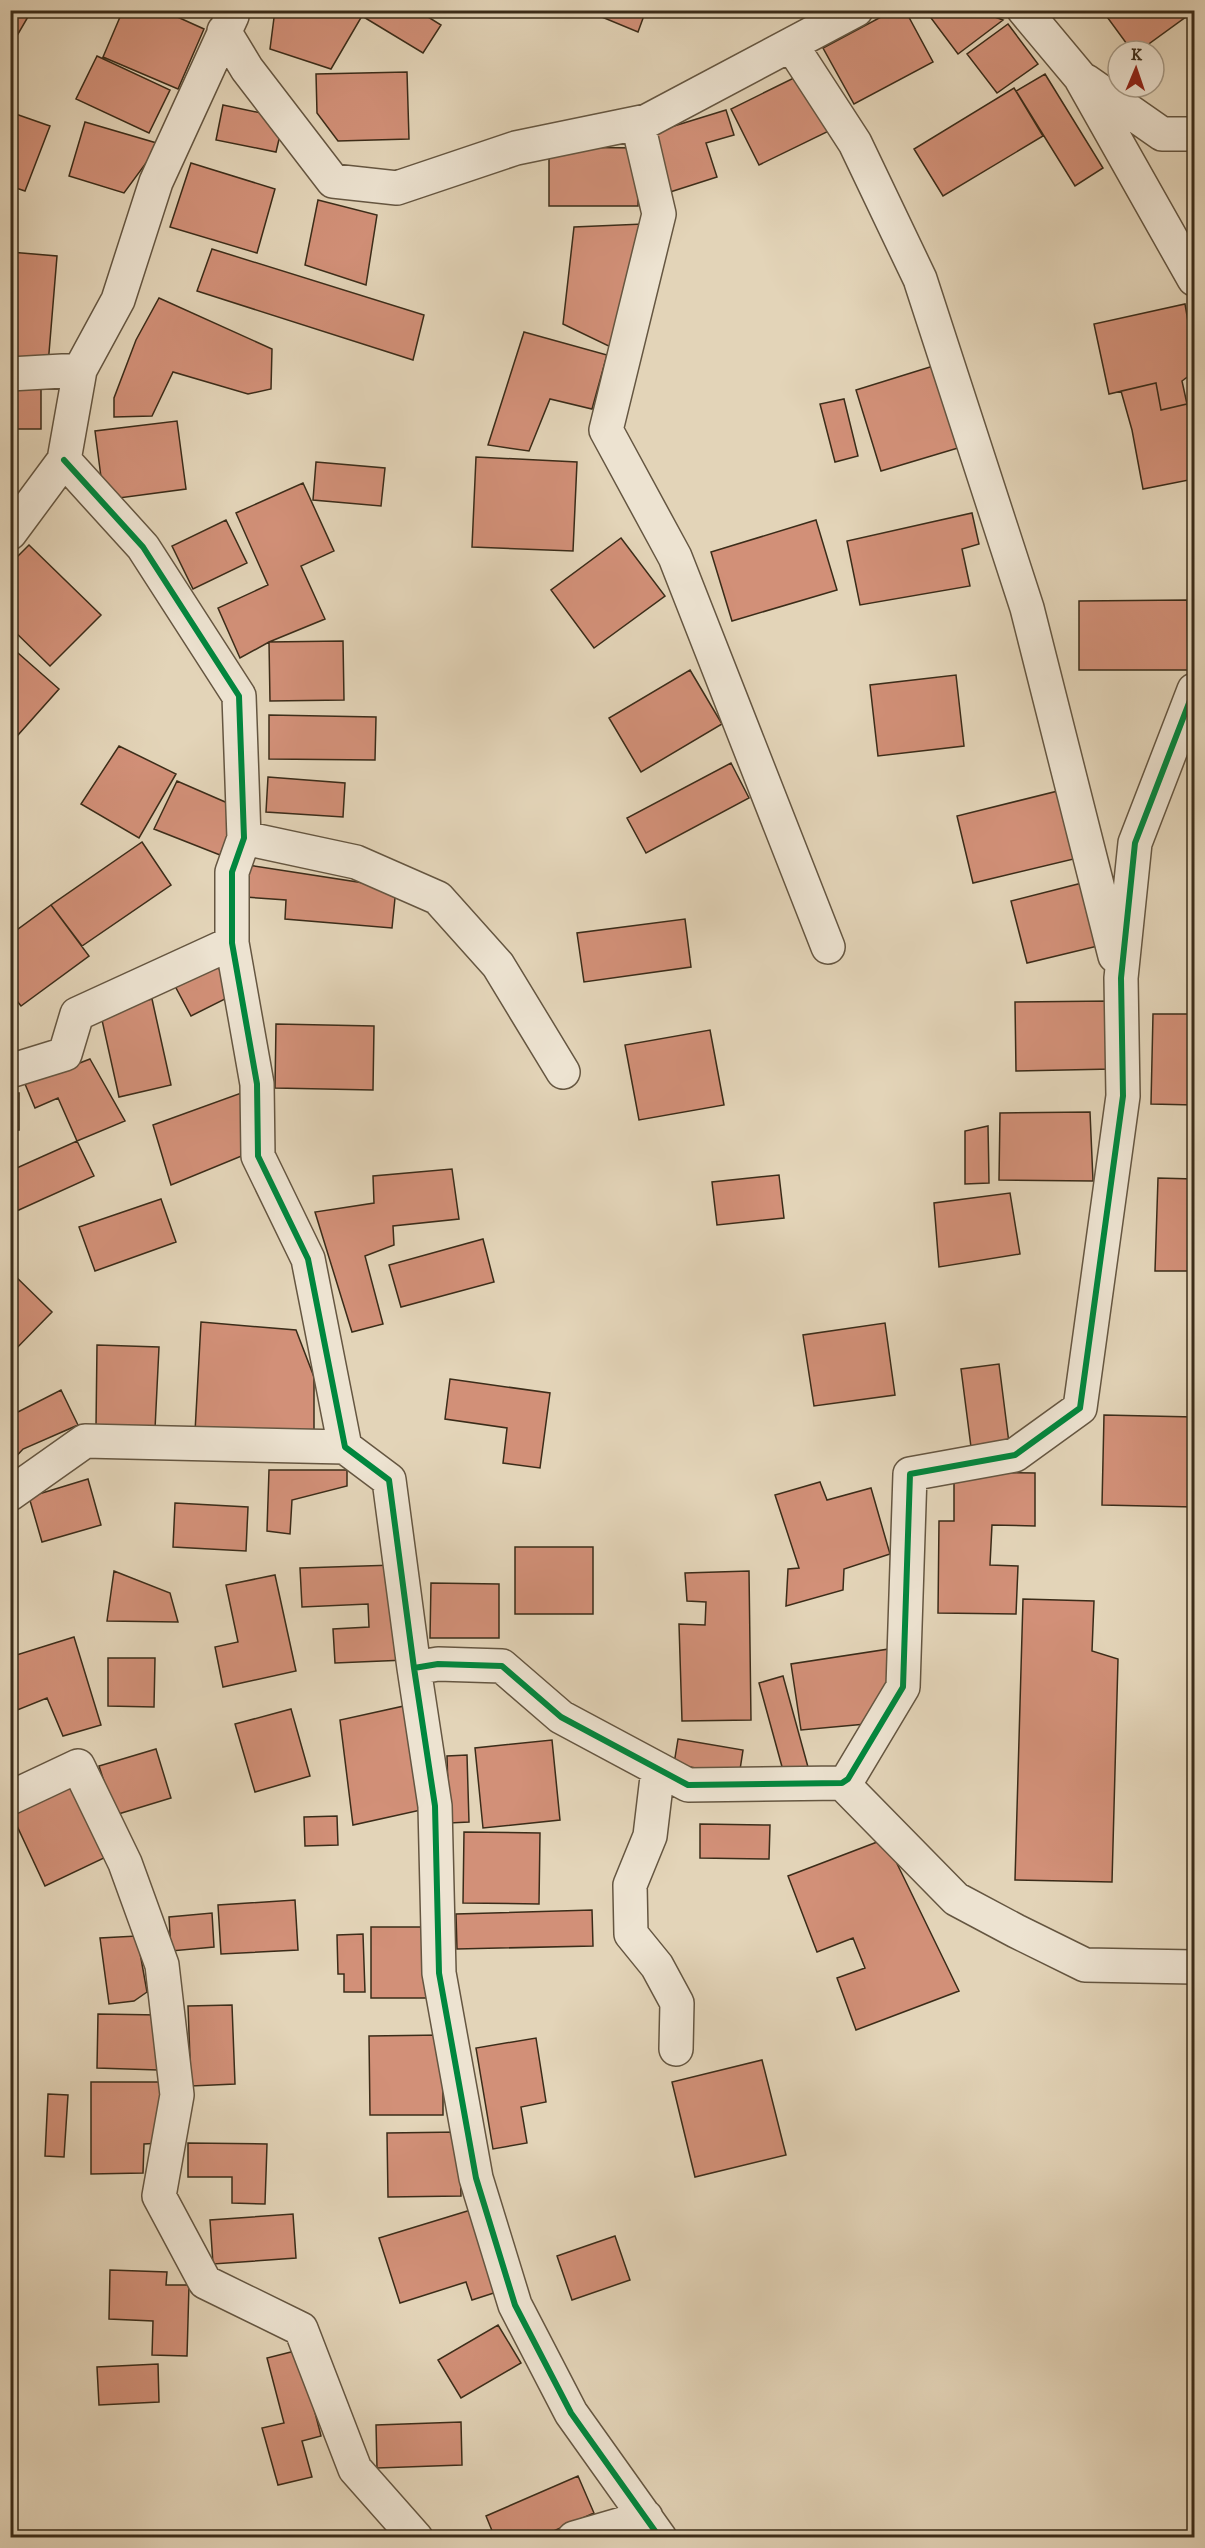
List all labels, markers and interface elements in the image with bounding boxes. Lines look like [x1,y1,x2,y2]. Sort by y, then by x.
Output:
north arrow [1106,39,1166,99]
text: K [1131,45,1143,65]

